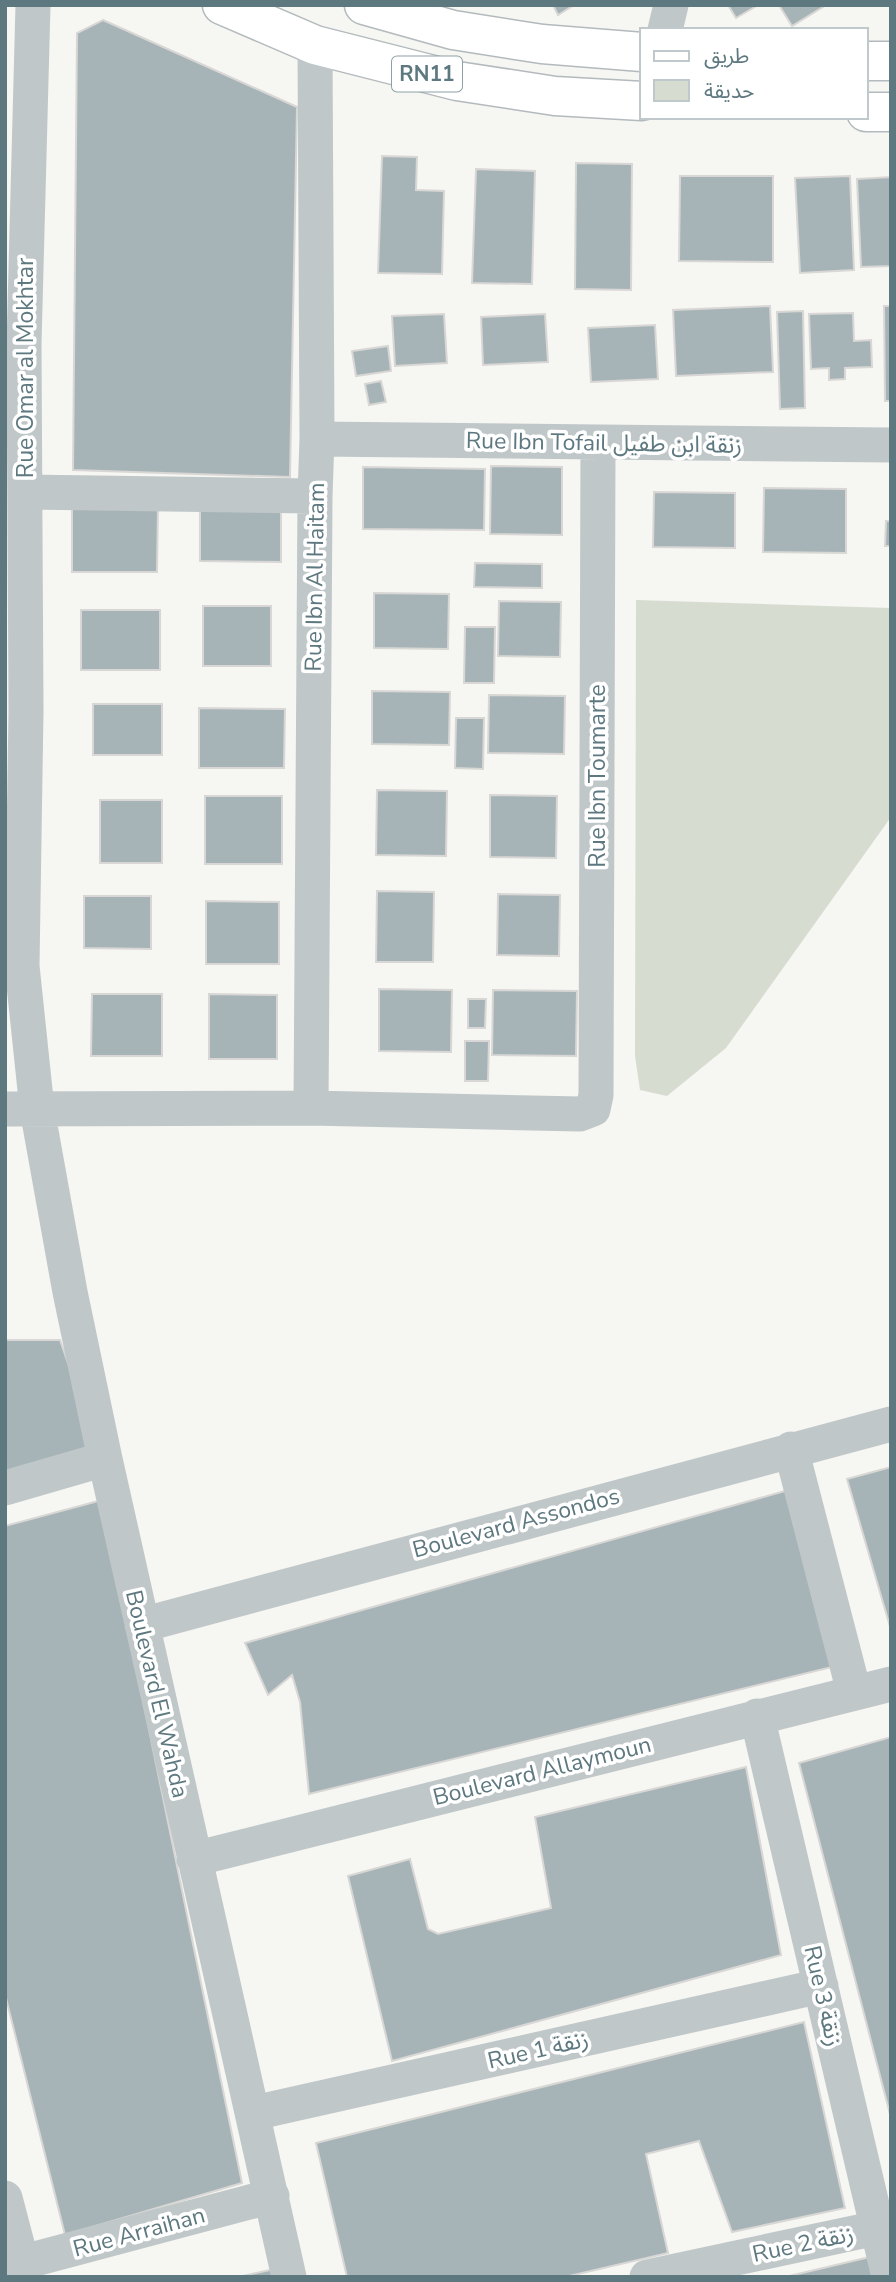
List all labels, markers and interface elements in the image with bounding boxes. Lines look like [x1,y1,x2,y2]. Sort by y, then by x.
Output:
legend [640,28,868,119]
text: طريق [704,42,749,70]
road number: RN11 [392,56,462,92]
text: حديقة [704,77,754,105]
street label: Rue Omar al Mokhtar [10,257,41,478]
street label: Rue Ibn Tofail زنقة ابن طفيل [466,425,742,461]
street label: Rue Ibn Al Haitam [298,482,332,672]
street label: Rue Ibn Toumarte [582,684,613,868]
street label: Boulevard Assondos [409,1480,623,1566]
street label: Boulevard El Wahda [118,1587,196,1801]
street label: Boulevard Allaymoun [430,1729,654,1813]
street label: Rue 3 زنقة [796,1942,850,2050]
street label: Rue 1 زنقة [484,2023,592,2077]
street label: Rue Arraihan [70,2200,208,2264]
street label: Rue 2 زنقة [750,2218,856,2270]

